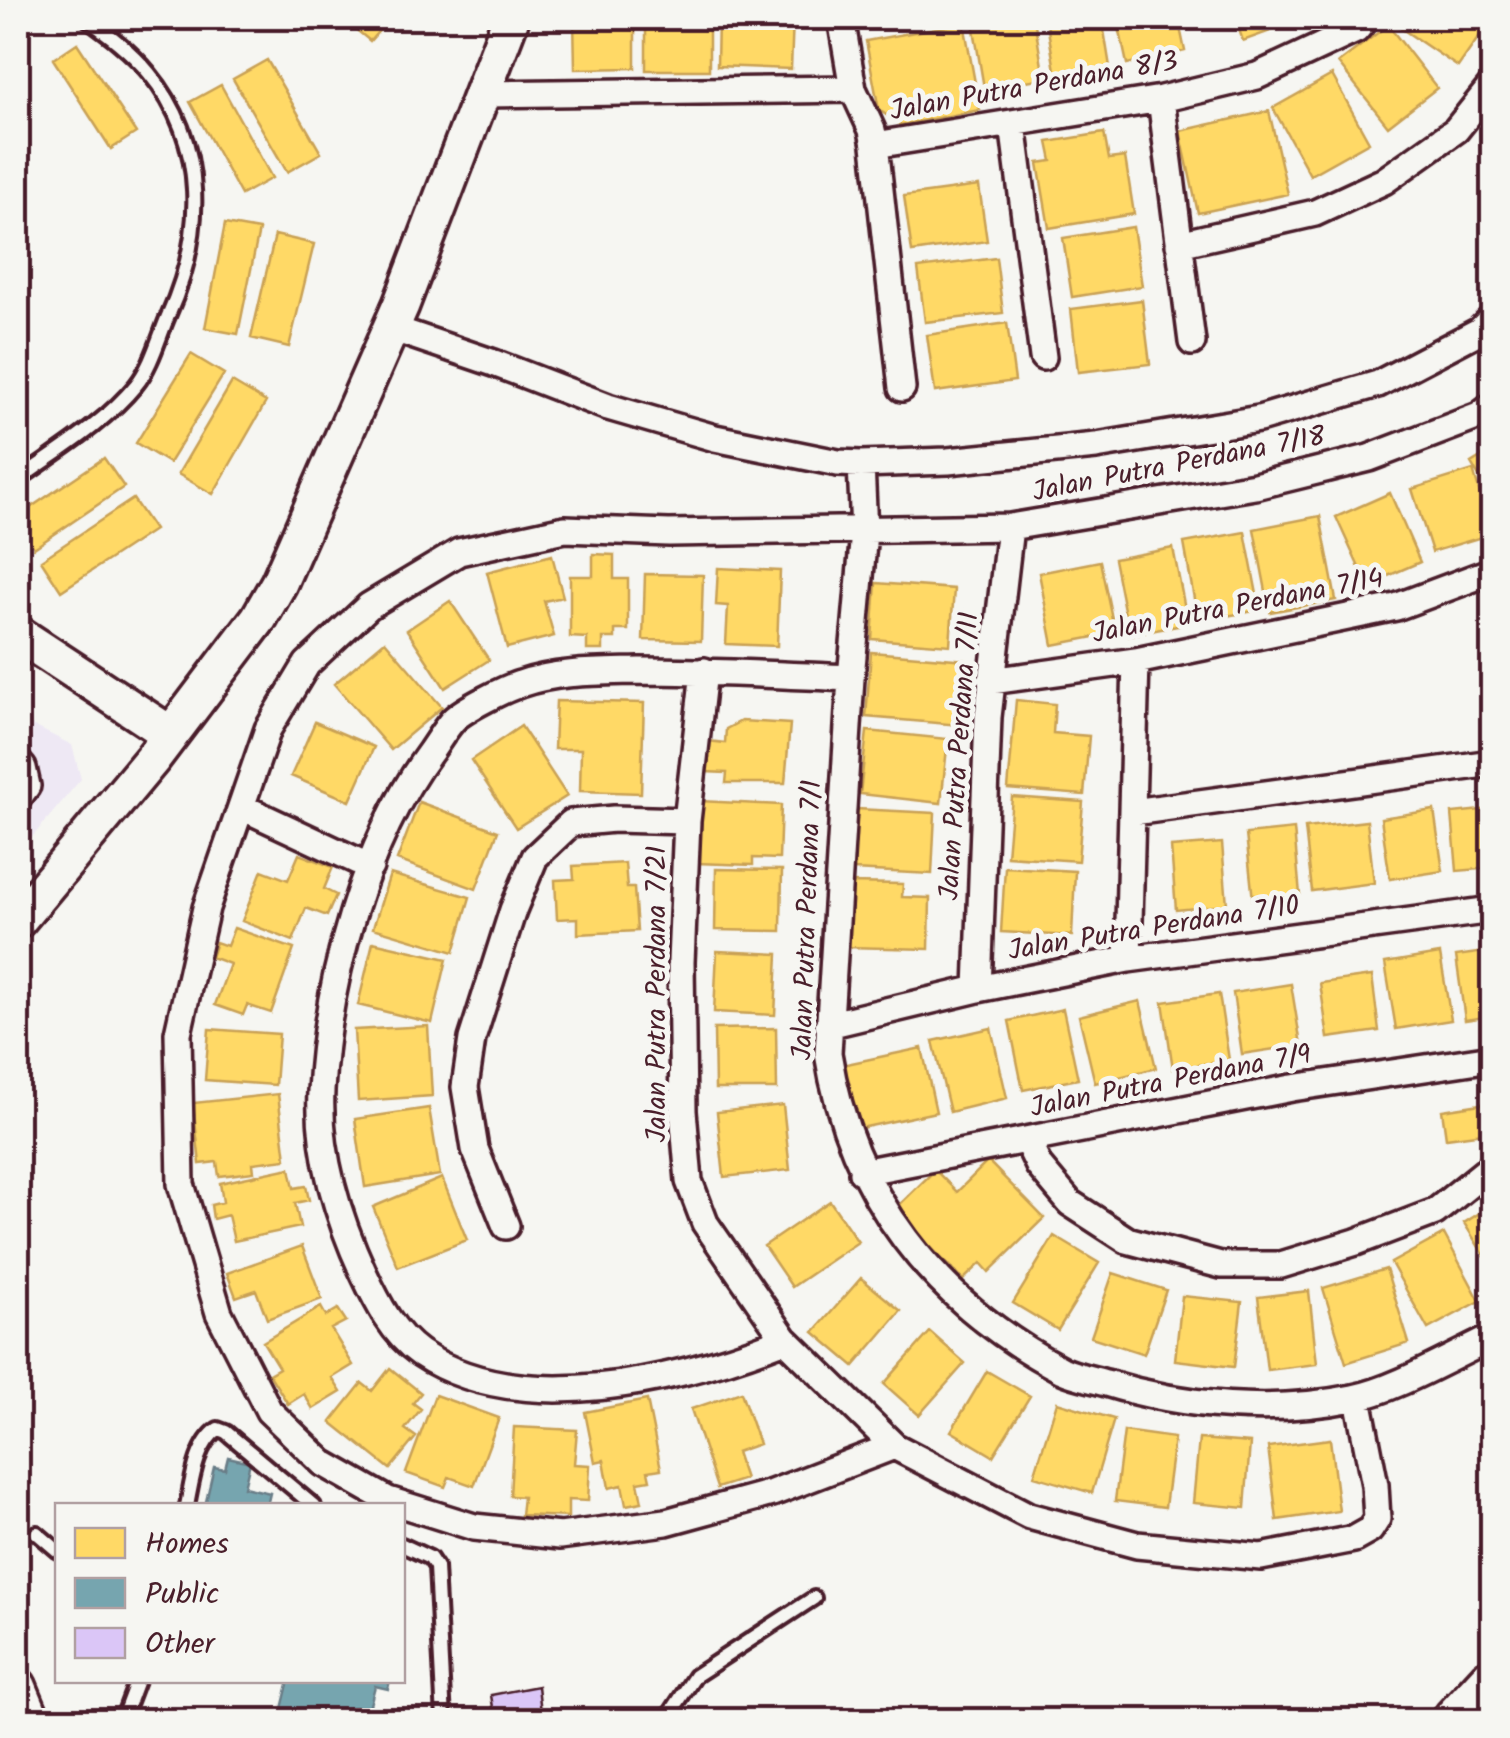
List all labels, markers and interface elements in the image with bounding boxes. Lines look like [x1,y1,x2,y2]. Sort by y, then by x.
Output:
street label: Jalan Putra Perdana 8/3 [886,40,1182,134]
street label: Jalan Putra Perdana 7/18 [1029,415,1329,515]
street label: Jalan Putra Perdana 7/14 [1088,557,1388,657]
street label: Jalan Putra Perdana 7/11 [927,610,993,902]
street label: Jalan Putra Perdana 7/1 [781,779,835,1061]
street label: Jalan Putra Perdana 7/21 [635,846,680,1142]
street label: Jalan Putra Perdana 7/10 [1005,884,1303,974]
street label: Jalan Putra Perdana 7/9 [1027,1033,1316,1131]
legend [55,1503,405,1683]
text: Homes [145,1521,229,1569]
text: Public [145,1571,219,1619]
text: Other [145,1621,217,1669]

